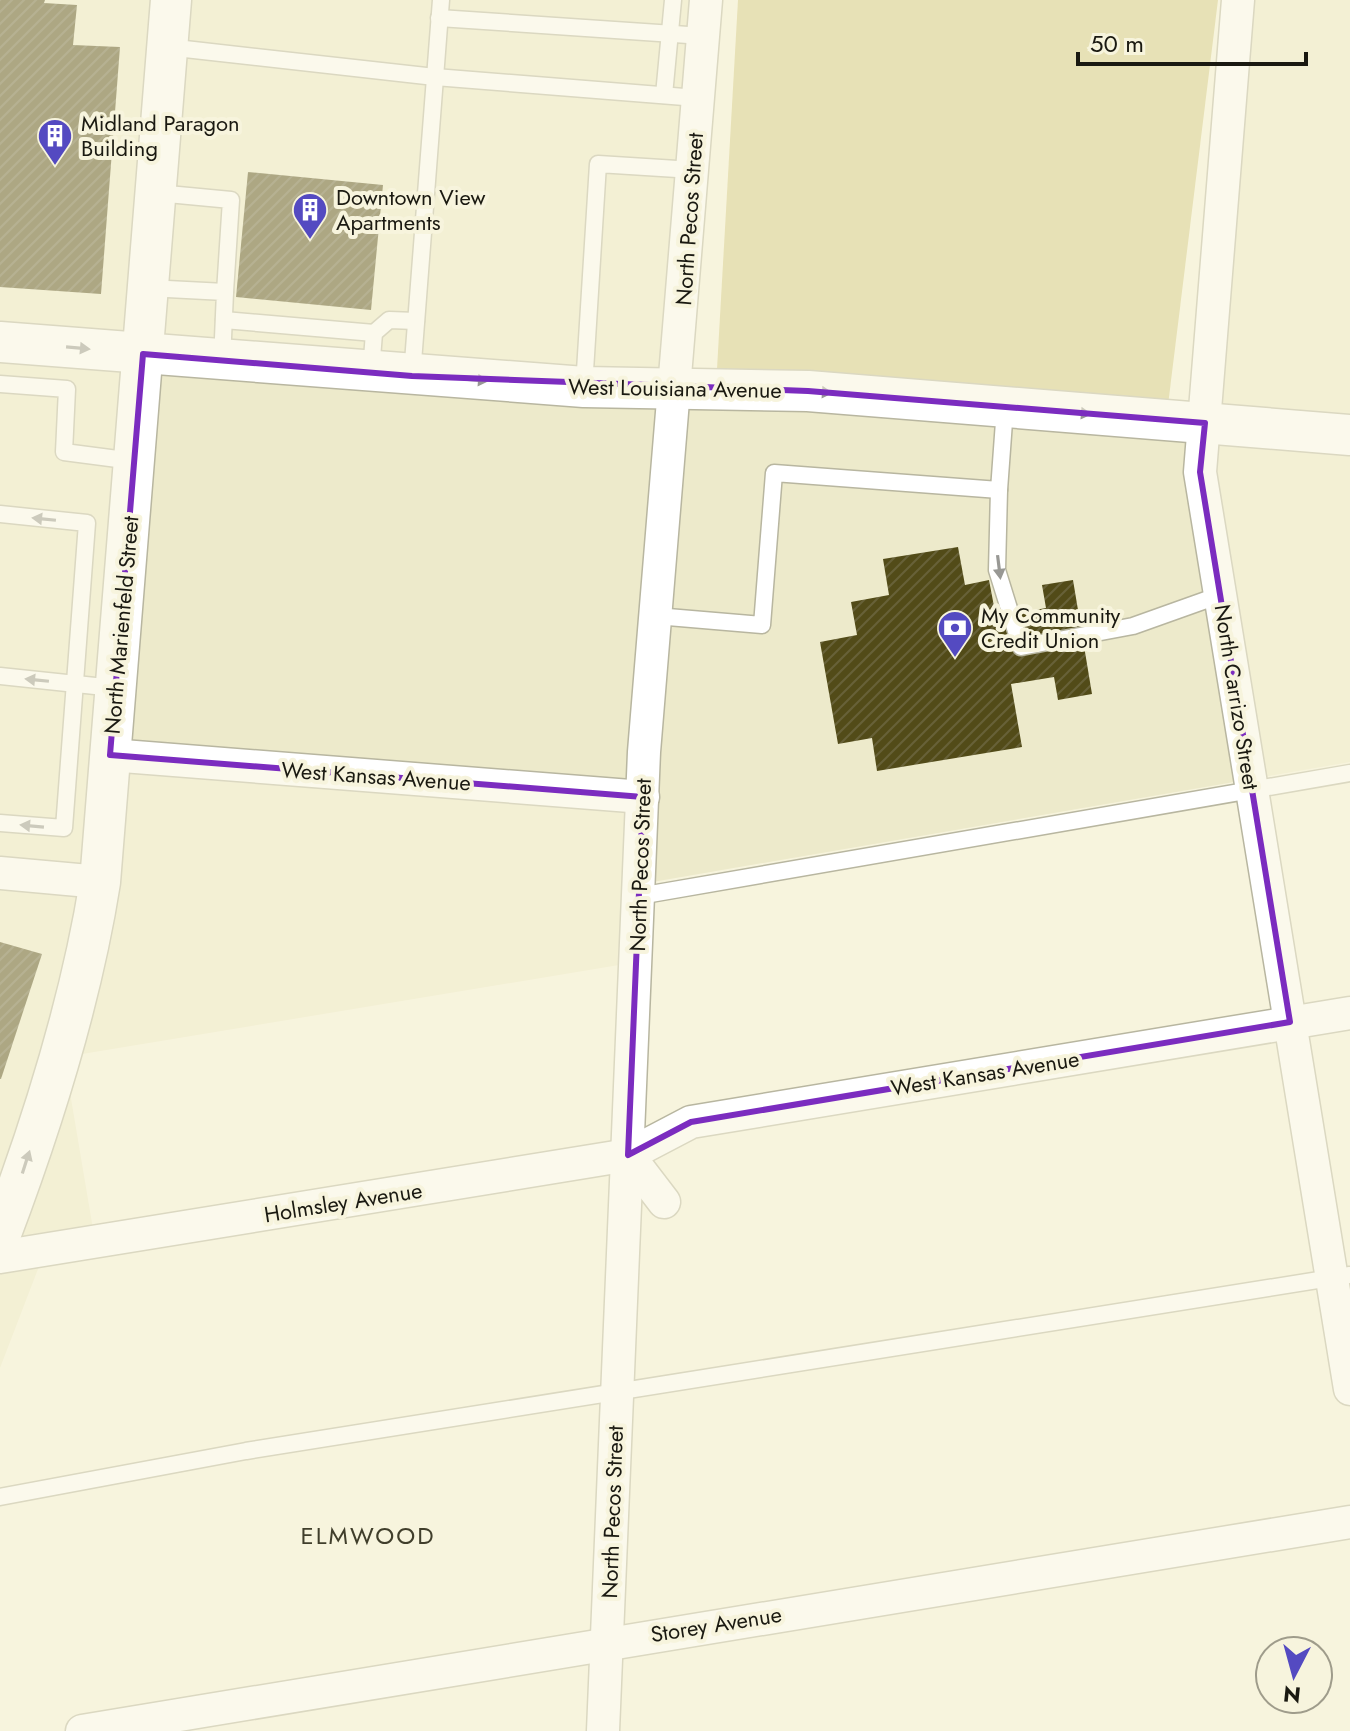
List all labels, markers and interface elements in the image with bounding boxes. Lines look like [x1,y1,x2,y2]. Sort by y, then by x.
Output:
scale bar [1078,16,1306,66]
text: 50 m [1090,26,1144,61]
place label: Midland Paragon Building [81,107,240,164]
building icon: Midland Paragon Building [36,117,74,167]
street label: North Pecos Street [667,131,711,307]
place label: Downtown View Apartments [336,181,485,238]
building icon: Downtown View Apartments [291,191,329,241]
one-way arrow [66,342,91,355]
street label: West Louisiana Avenue [568,370,782,406]
one-way arrow [464,374,489,387]
one-way arrow [808,386,833,399]
one-way arrow [1067,407,1092,420]
one-way arrow [31,512,56,525]
street label: North Marienfeld Street [96,514,147,735]
one-way arrow [993,555,1006,580]
place label: My Community Credit Union [981,599,1121,656]
street label: North Carrizo Street [1207,602,1268,793]
bank icon: My Community Credit Union [936,609,974,659]
one-way arrow [24,673,49,686]
street label: West Kansas Avenue [280,753,472,799]
street label: North Pecos Street [621,777,659,952]
one-way arrow [19,819,44,832]
street label: West Kansas Avenue [889,1042,1081,1104]
one-way arrow [20,1150,32,1174]
street label: Holmsley Avenue [262,1174,424,1230]
street label: North Pecos Street [593,1424,631,1599]
district label: ELMWOOD [300,1518,436,1553]
street label: Storey Avenue [648,1598,784,1650]
north arrow [1254,1635,1334,1715]
text: N [1282,1678,1302,1712]

